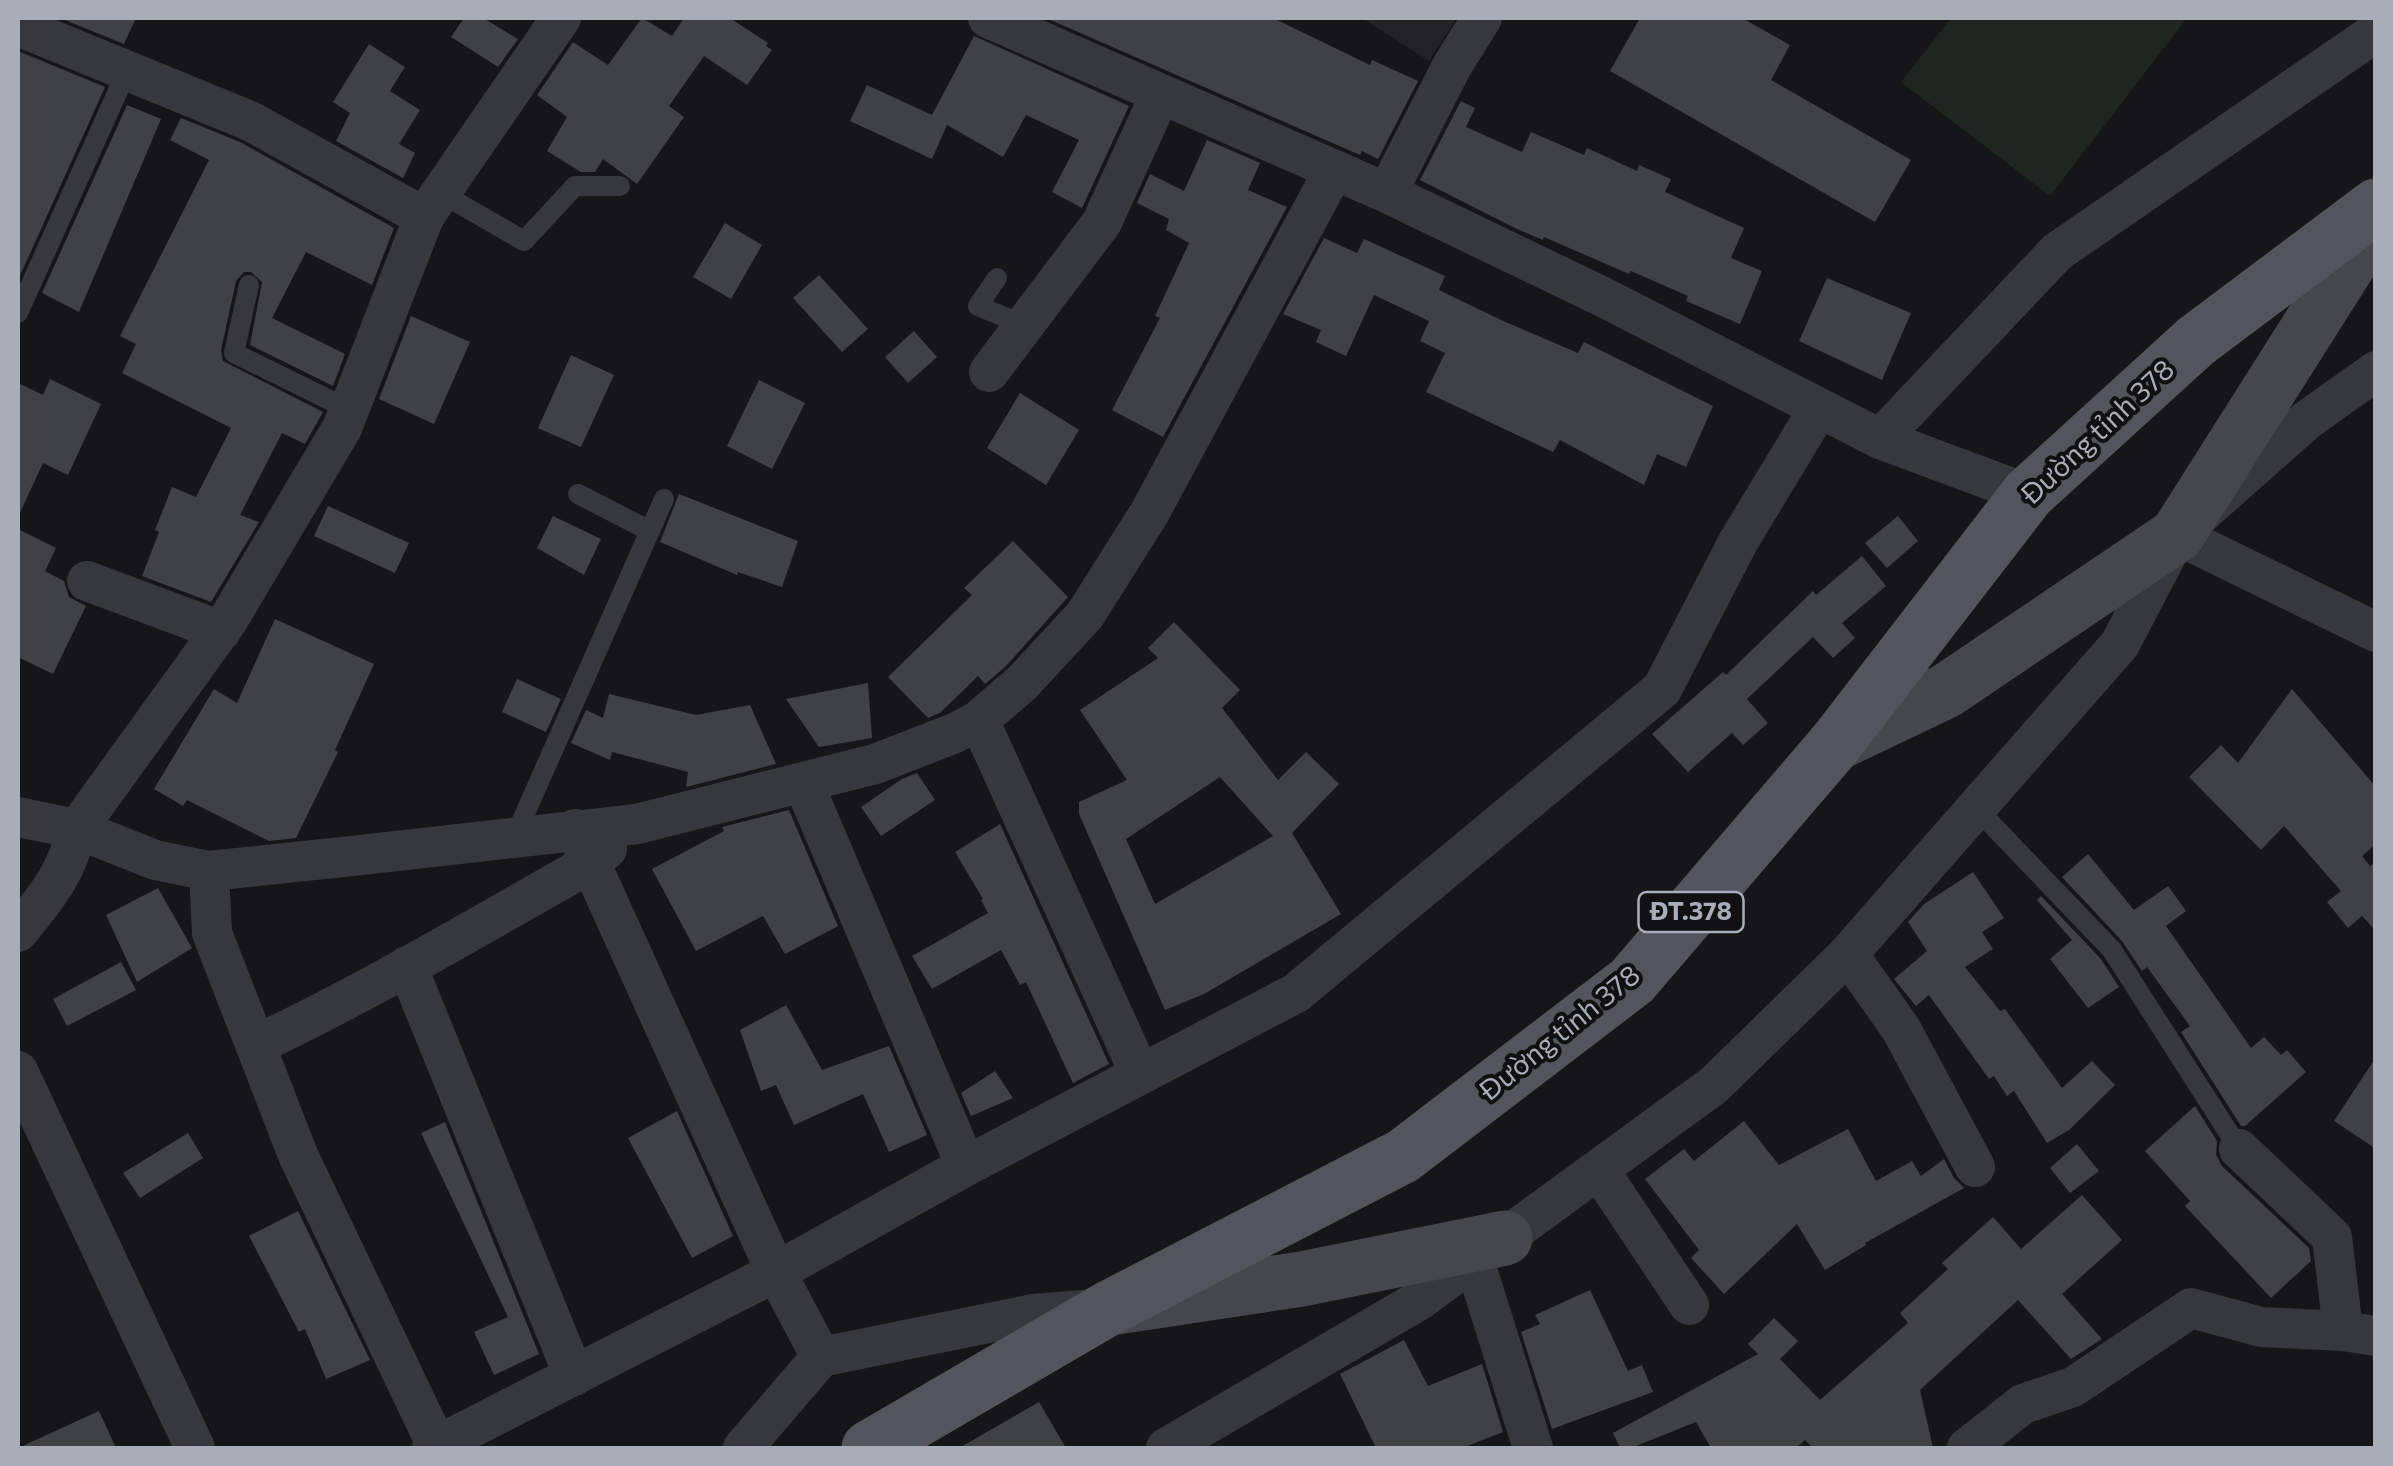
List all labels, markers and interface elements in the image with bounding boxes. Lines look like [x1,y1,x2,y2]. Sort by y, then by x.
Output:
street label: Đường tỉnh 378 [2015,353,2181,511]
road number: ĐT.378 [1638,892,1744,932]
street label: Đường tỉnh 378 [1473,958,1647,1108]

